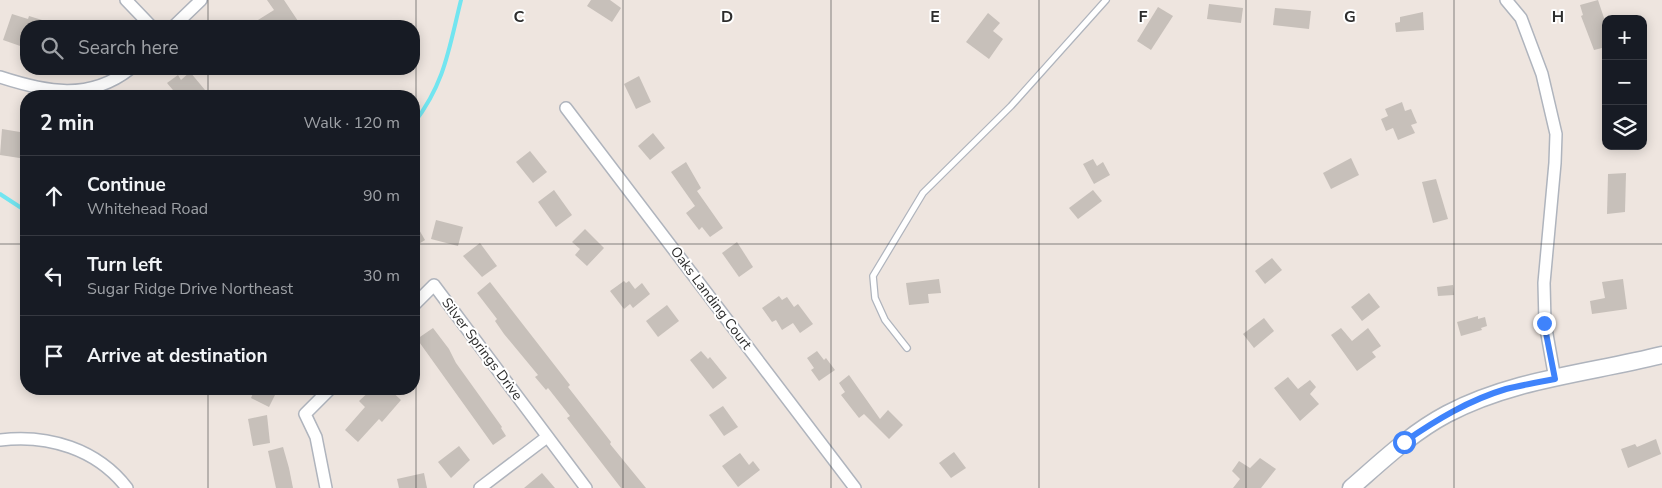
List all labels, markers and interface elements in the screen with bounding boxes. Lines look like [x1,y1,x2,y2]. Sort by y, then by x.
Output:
text: C [514,6,525,28]
text: D [721,6,733,28]
text: E [930,6,940,28]
text: F [1139,6,1148,28]
text: G [1344,6,1356,28]
text: H [1552,6,1564,28]
map controls [1602,15,1647,150]
button: + [1602,15,1647,60]
search box [20,20,420,75]
icon: search [38,34,66,62]
text: Search here [78,35,179,61]
button: − [1602,60,1647,105]
button: layers [1602,105,1647,150]
text: 2 min [40,109,94,137]
text: Walk · 120 m [304,112,400,134]
text: Continue [87,172,166,198]
icon: ahead [40,182,68,210]
text: 90 m [363,185,400,207]
text: Whitehead Road [87,198,208,220]
street label: Oaks Landing Court [666,243,756,353]
text: Turn left [87,252,162,278]
icon: left [40,262,68,290]
text: 30 m [363,265,400,287]
text: Sugar Ridge Drive Northeast [87,278,293,300]
street label: Silver Springs Drive [437,294,527,404]
route end [1533,312,1556,335]
icon: arrive [40,342,68,370]
text: Arrive at destination [87,343,268,369]
route start [1393,431,1416,454]

